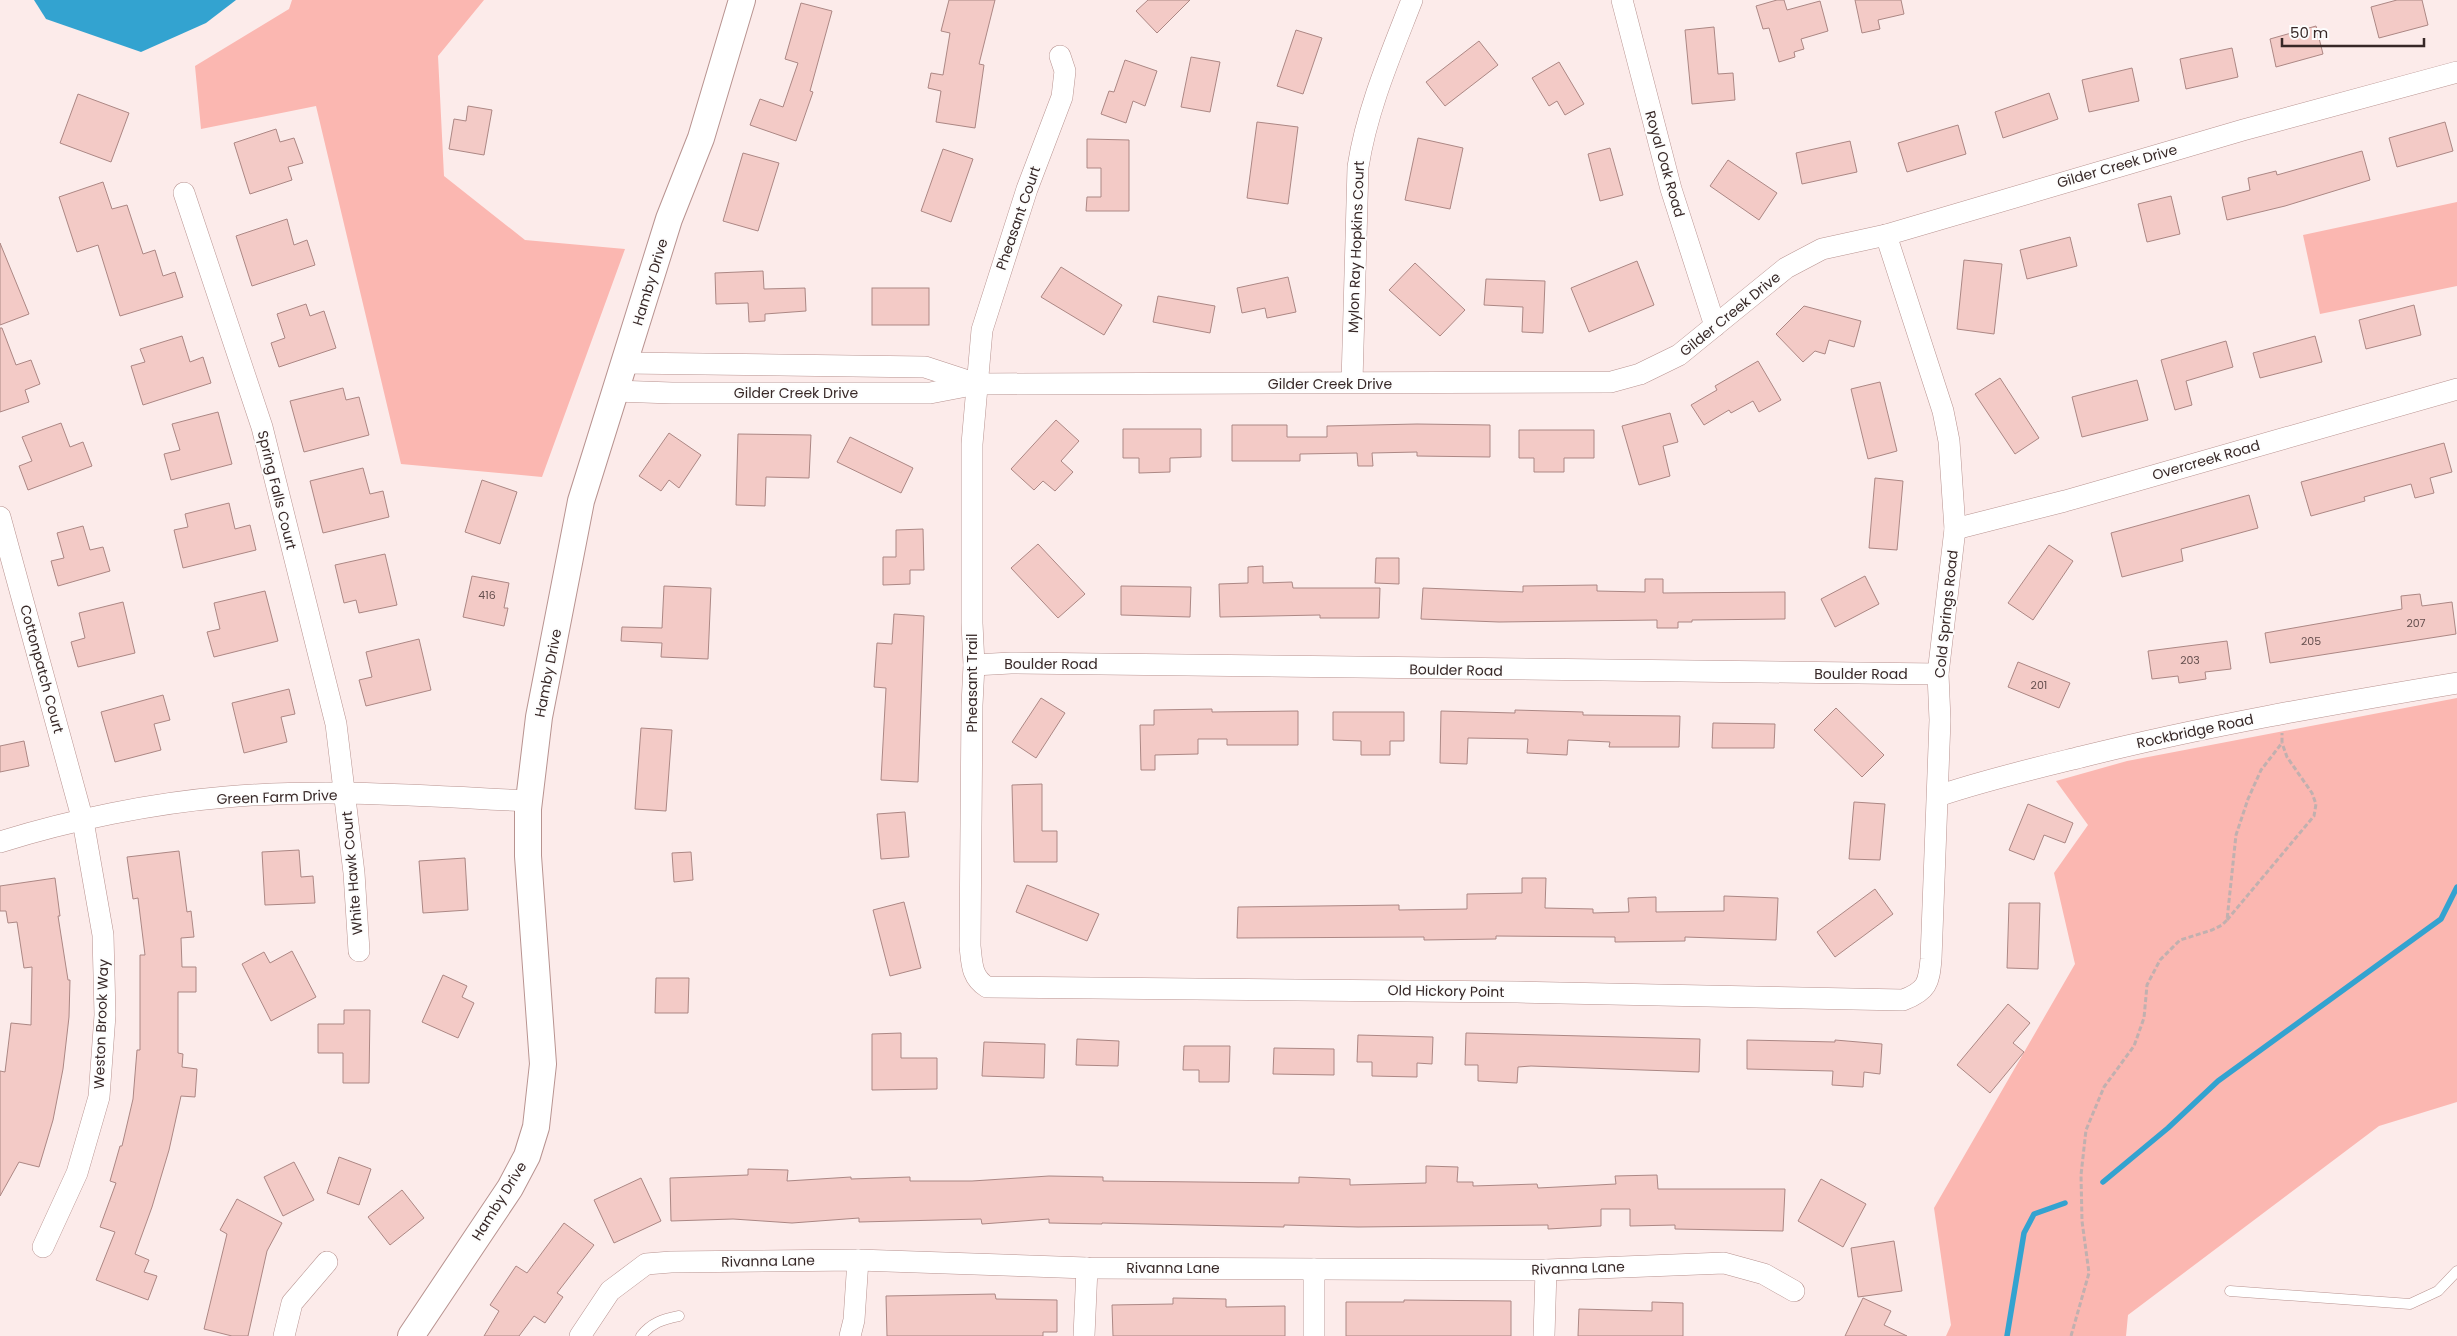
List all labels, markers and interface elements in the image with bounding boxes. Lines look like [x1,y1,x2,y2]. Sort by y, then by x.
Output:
scale bar [2282,15,2424,47]
text: 50 m [2290,22,2328,43]
street label: Royal Oak Road [1640,108,1690,220]
street label: Gilder Creek Drive [2054,139,2180,193]
street label: Mylon Ray Hopkins Court [1343,160,1369,334]
street label: Pheasant Court [991,163,1045,273]
street label: Hamby Drive [627,236,673,328]
street label: Gilder Creek Drive [1675,267,1785,361]
street label: Gilder Creek Drive [1268,374,1392,394]
street label: Gilder Creek Drive [734,383,858,403]
street label: Spring Falls Court [253,428,301,552]
street label: Overcreek Road [2150,435,2262,485]
street label: Cold Springs Road [1929,549,1963,679]
house number: 416 [478,587,496,603]
street label: Cottonpatch Court [15,603,69,735]
house number: 207 [2406,615,2426,631]
street label: Hamby Drive [530,627,566,719]
house number: 205 [2301,633,2321,649]
street label: Pheasant Trail [962,634,982,732]
house number: 203 [2180,652,2200,668]
street label: Boulder Road [1004,654,1098,674]
street label: Boulder Road [1409,659,1503,681]
street label: Boulder Road [1814,664,1908,684]
house number: 201 [2031,677,2047,693]
street label: Rockbridge Road [2135,709,2255,753]
street label: Green Farm Drive [216,785,338,809]
street label: White Hawk Court [337,810,367,936]
street label: Weston Brook Way [89,959,113,1089]
street label: Old Hickory Point [1387,980,1505,1002]
street label: Hamby Drive [467,1157,531,1244]
street label: Rivanna Lane [721,1250,815,1272]
street label: Rivanna Lane [1531,1256,1625,1280]
street label: Rivanna Lane [1126,1258,1220,1278]

